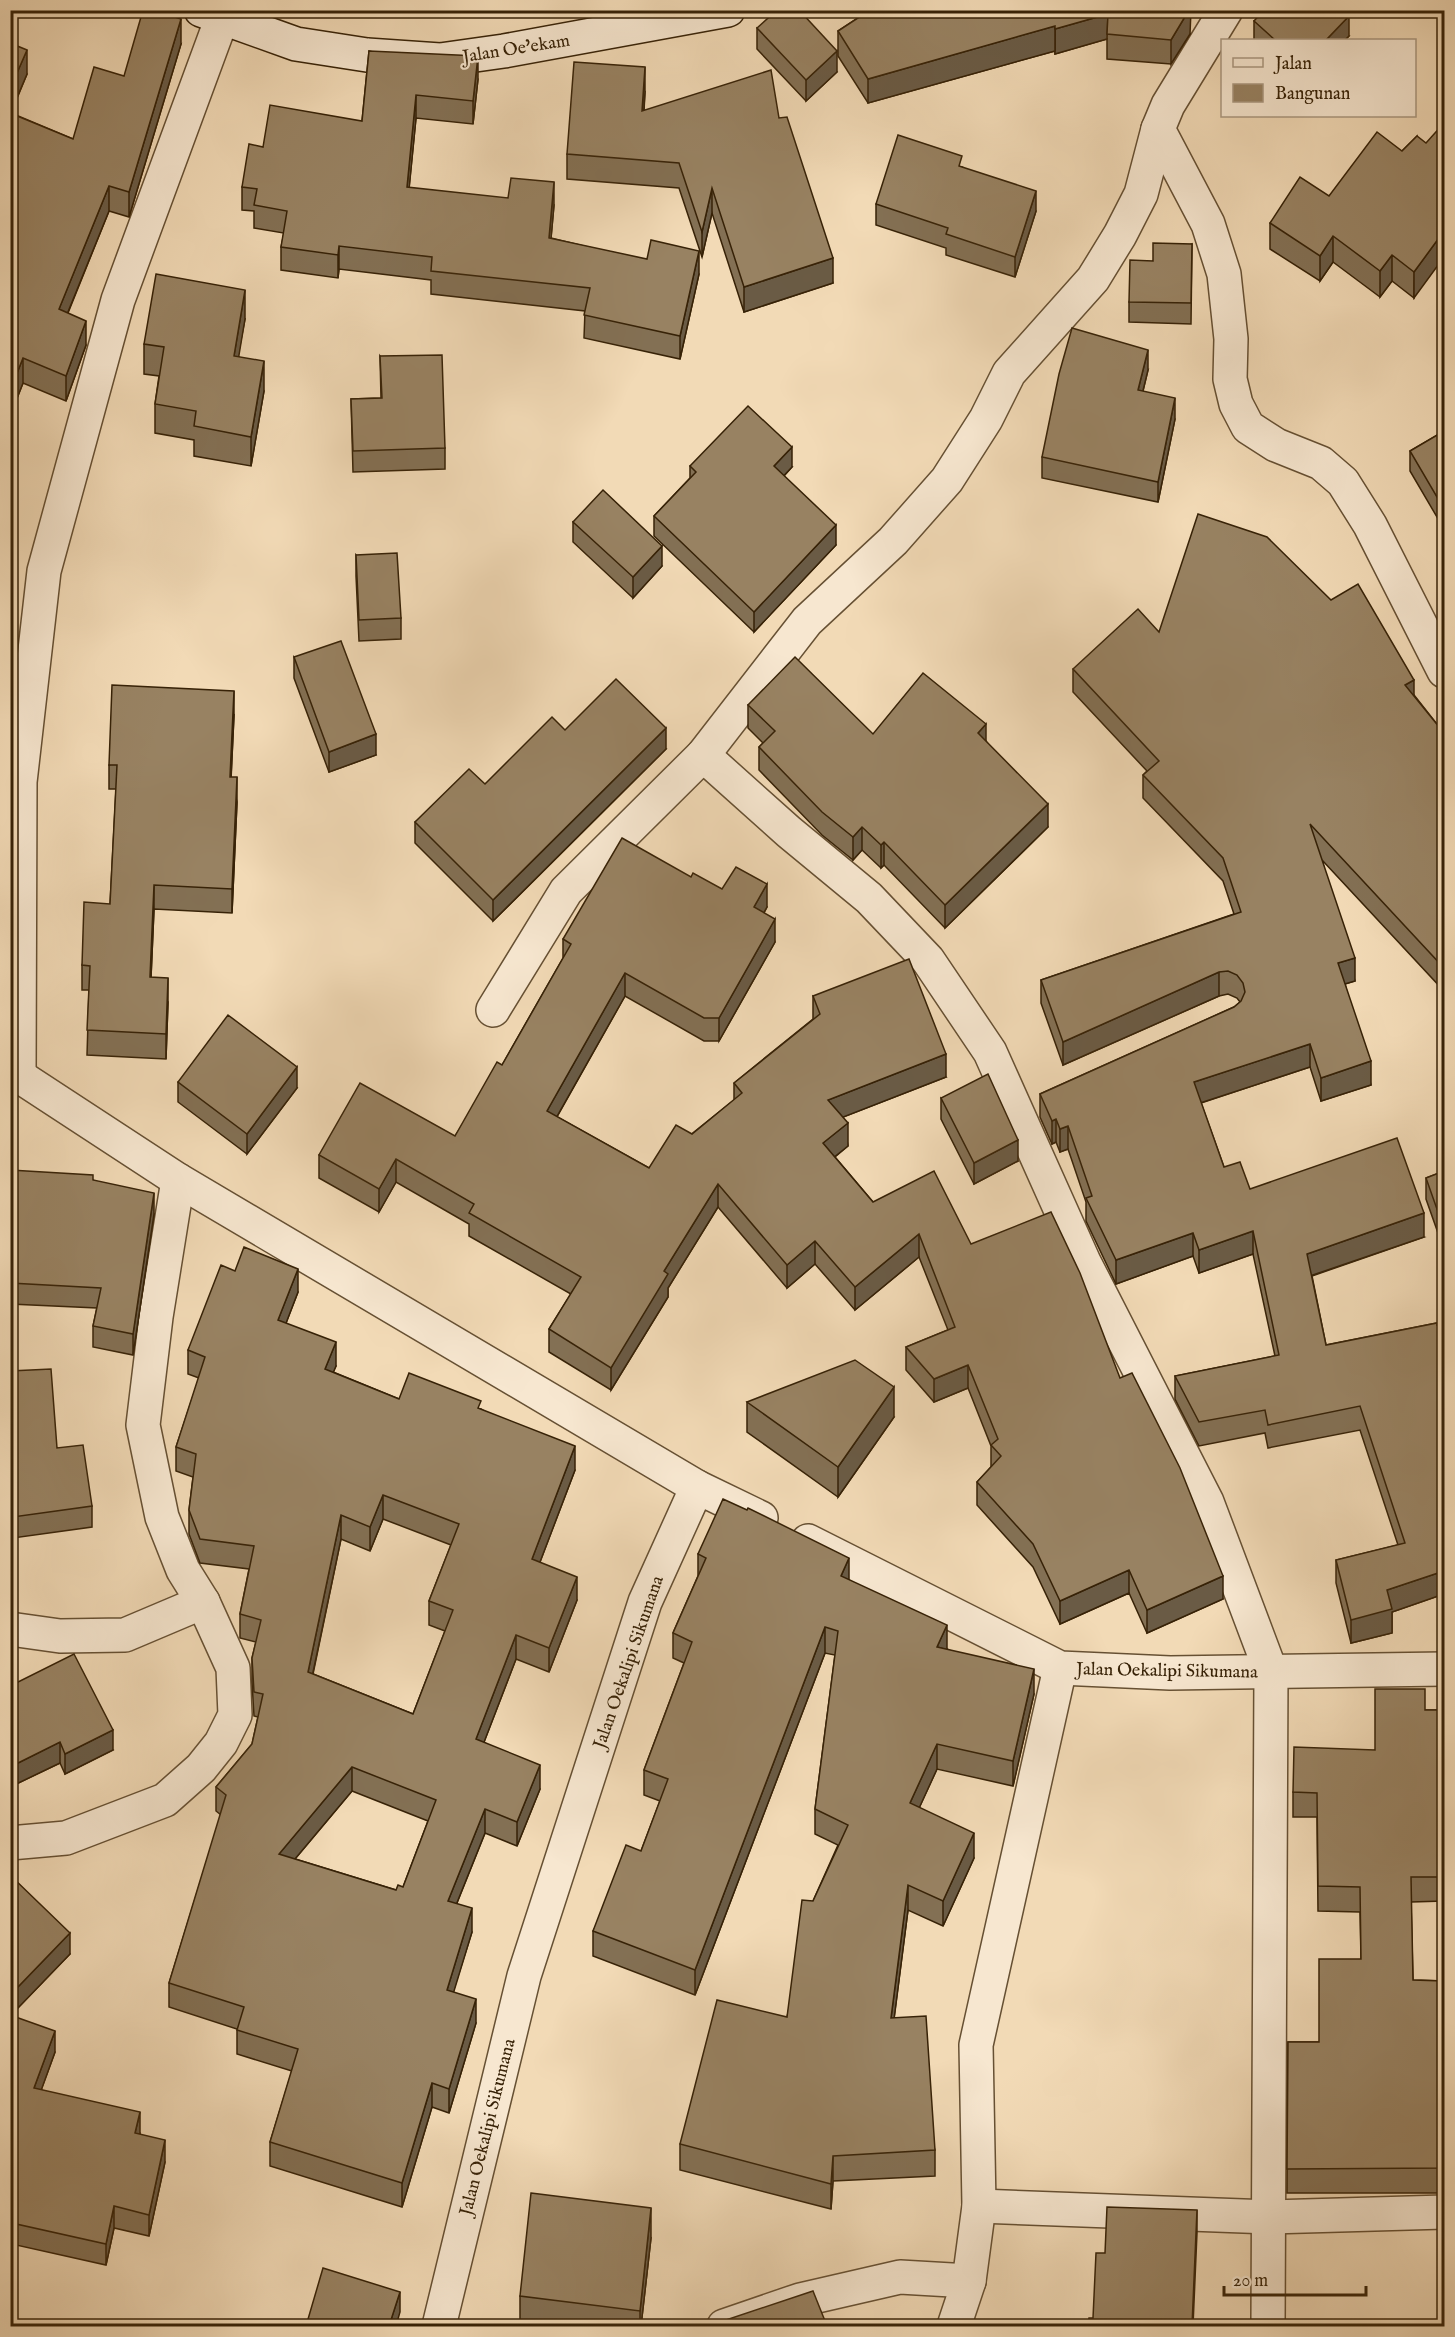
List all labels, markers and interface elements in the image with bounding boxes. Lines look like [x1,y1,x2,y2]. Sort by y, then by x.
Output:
street label: Jalan Oe'ekam [459,30,572,70]
legend [1221,39,1416,117]
text: Jalan [1273,53,1312,76]
text: Bangunan [1275,83,1351,106]
street label: Jalan Oekalipi Sikumana [588,1573,670,1754]
street label: Jalan Oekalipi Sikumana [1074,1658,1258,1685]
street label: Jalan Oekalipi Sikumana [455,2036,522,2220]
scale bar [1224,2259,1366,2297]
text: 20 m [1233,2270,1268,2293]

